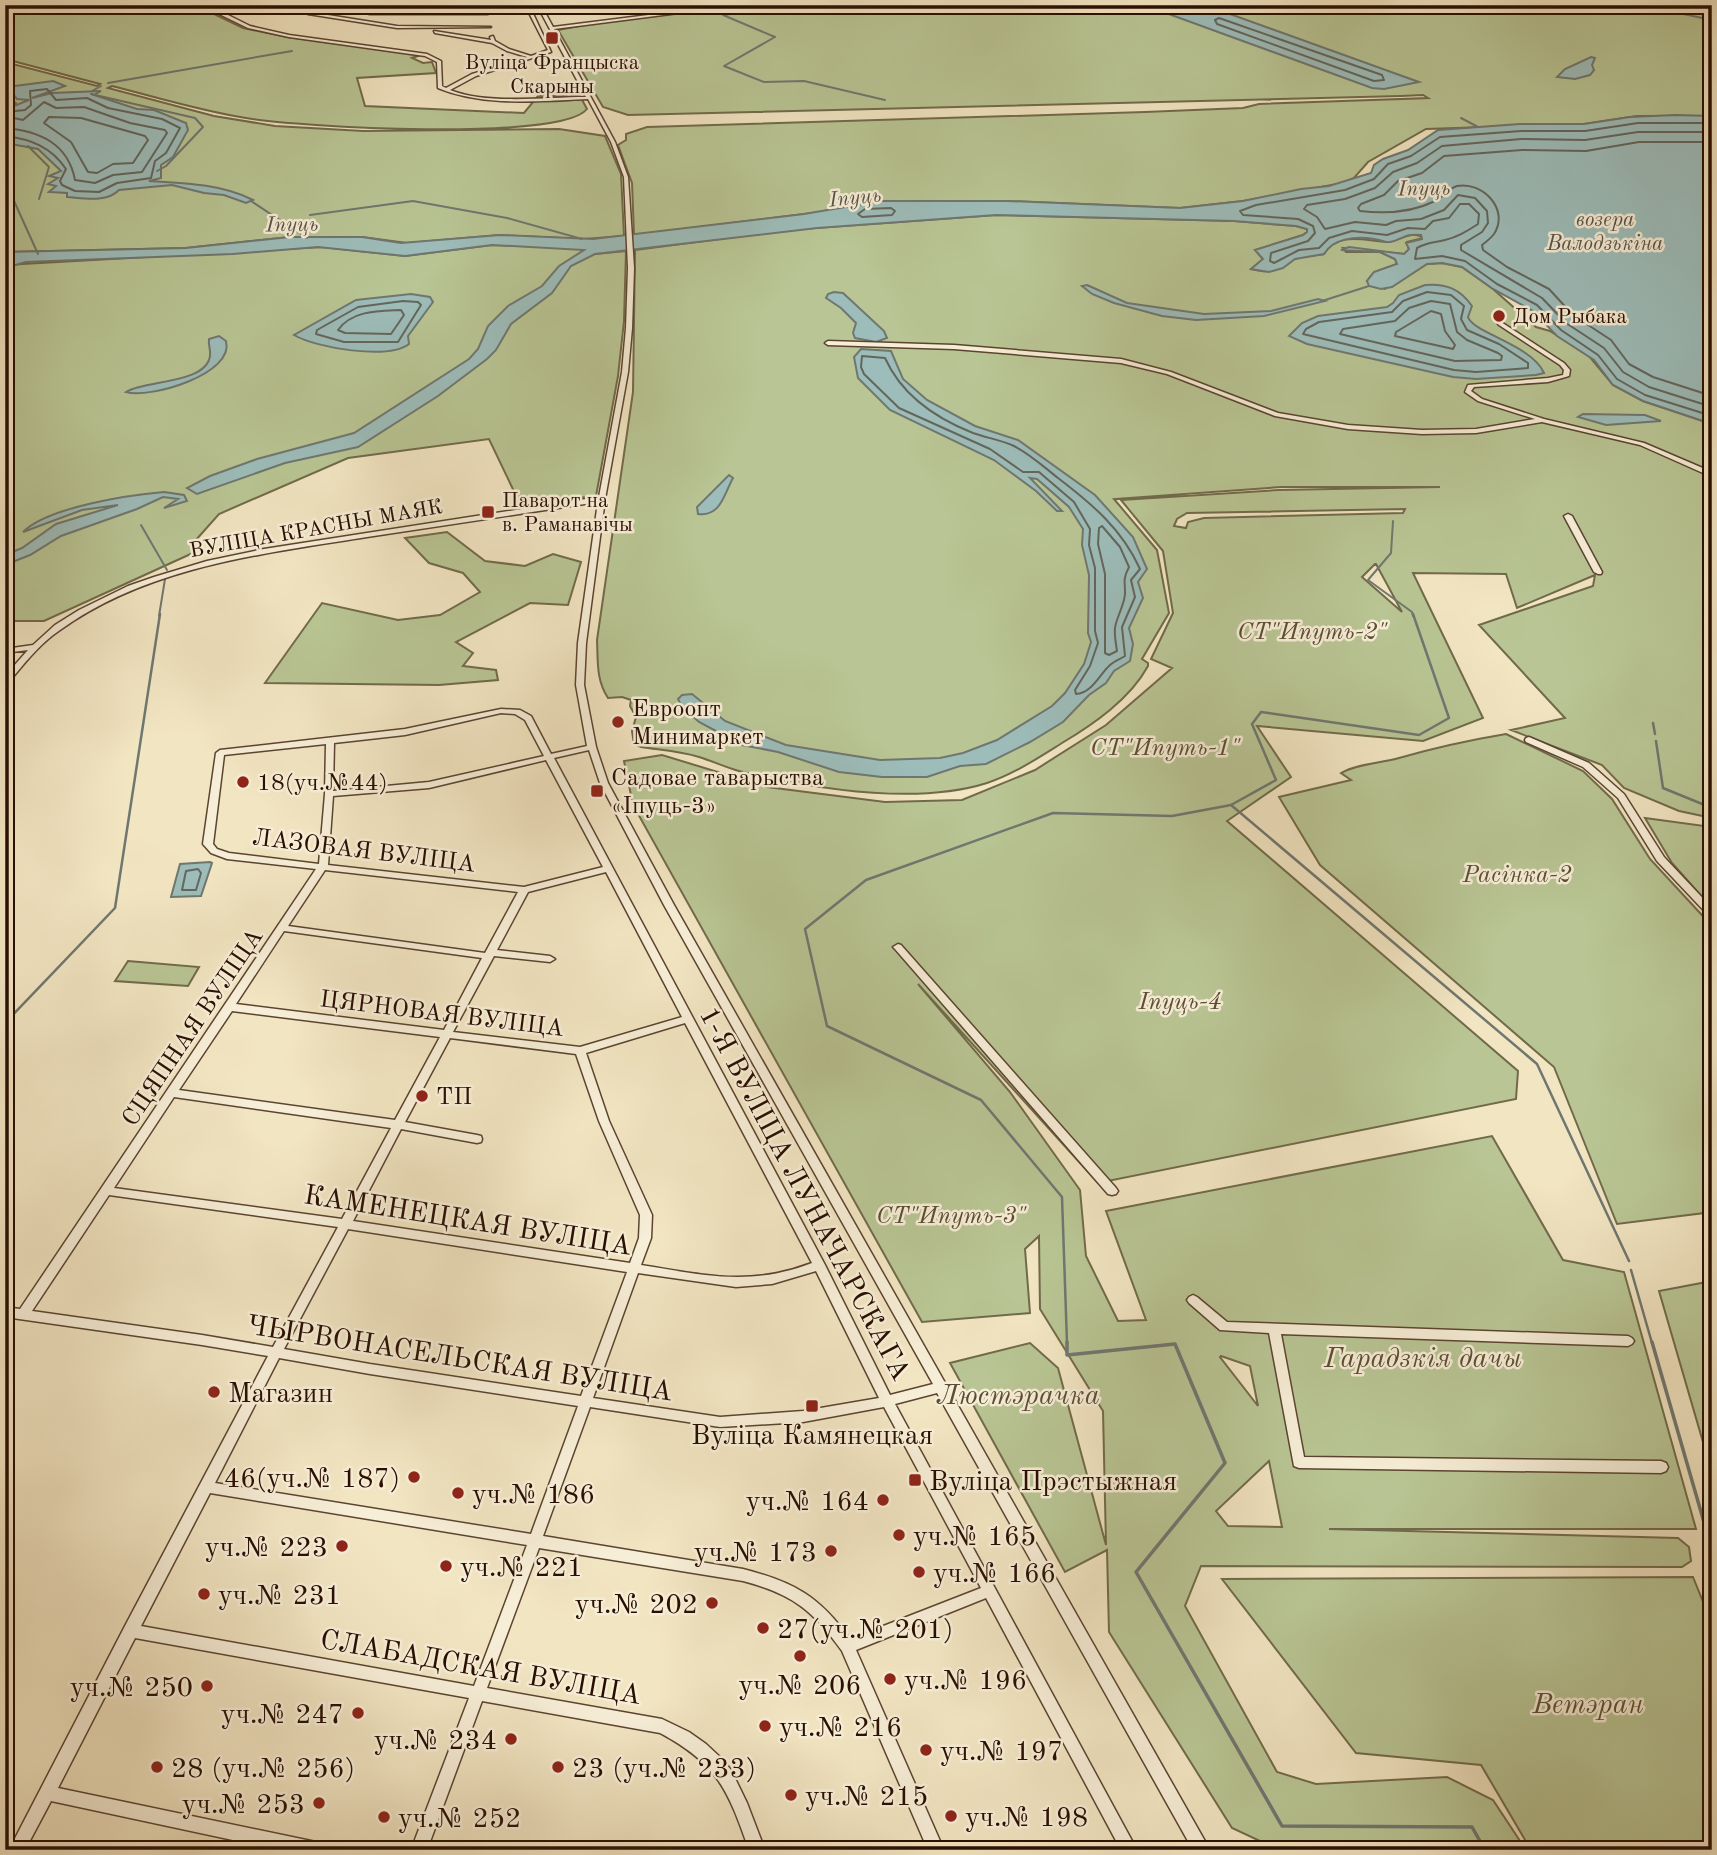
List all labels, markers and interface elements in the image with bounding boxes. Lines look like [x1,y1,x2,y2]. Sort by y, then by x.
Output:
marker: Вуліца Францыска Скарыны [544,30,560,46]
place label: Вуліца Францыска Скарыны [465,53,639,98]
water label: Іпуць [1396,179,1451,200]
water label: Іпуць [827,185,882,212]
water label: возера Валодзькіна [1546,210,1663,255]
water label: Іпуць [264,215,319,236]
place label: Дом Рыбака [1513,307,1627,328]
marker: Дом Рыбака [1491,308,1507,324]
place label: Паварот на в. Раманавічы [502,491,633,536]
street label: ВУЛІЦА КРАСНЫ МАЯК [188,497,444,562]
marker: Паварот на в. Раманавічы [480,504,496,520]
park label: СТ"Ипуть-2" [1237,621,1388,645]
place label: Евроопт Минимаркет [632,698,764,750]
marker: Евроопт Минимаркет [610,714,626,730]
park label: СТ"Ипуть-1" [1090,737,1241,761]
place label: Садовае таварыства «Іпуць-3» [611,767,824,819]
place label: 18(уч.№44) [257,772,388,796]
marker: 18(уч.№44) [235,774,251,790]
marker: Садовае таварыства «Іпуць-3» [589,783,605,799]
street label: ЛАЗОВАЯ ВУЛІЦА [251,826,477,878]
park label: Расінка-2 [1461,864,1572,888]
street label: СЦЯПНАЯ ВУЛІЦА [119,925,268,1131]
street label: ЦЯРНОВАЯ ВУЛІЦА [318,988,565,1042]
park label: Іпуць-4 [1137,991,1222,1015]
street label: 1-Я ВУЛІЦА ЛУНАЧАРСКАГА [693,1003,914,1386]
place label: ТП [436,1086,472,1110]
marker: ТП [414,1088,430,1104]
street label: КАМЕНЕЦКАЯ ВУЛІЦА [302,1182,633,1262]
park label: СТ"Ипуть-3" [876,1205,1027,1229]
street label: ЧЫРВОНАСЕЛЬСКАЯ ВУЛІЦА [245,1312,675,1407]
park label: Гарадзкія дачы [1323,1346,1522,1374]
place label: Магазин [228,1381,333,1409]
park label: Люстэрачка [936,1383,1100,1411]
marker: Магазин [206,1384,222,1400]
marker: Вуліца Камянецкая [804,1398,820,1414]
place label: Вуліца Камянецкая [691,1423,933,1451]
place label: 46(уч.№ 187) [224,1466,400,1494]
marker: 46(уч.№ 187) [406,1469,422,1485]
place label: Вуліца Прэстыжная [929,1469,1177,1497]
marker: Вуліца Прэстыжная [907,1472,923,1488]
place label: уч.№ 186 [472,1482,595,1510]
marker: уч.№ 186 [450,1485,466,1501]
place label: уч.№ 164 [746,1489,869,1517]
marker: уч.№ 164 [875,1492,891,1508]
place label: уч.№ 165 [913,1524,1036,1552]
marker: уч.№ 165 [891,1527,907,1543]
place label: уч.№ 223 [205,1535,328,1563]
marker: уч.№ 223 [334,1538,350,1554]
place label: уч.№ 173 [694,1540,817,1568]
marker: уч.№ 173 [823,1543,839,1559]
place label: уч.№ 221 [460,1555,583,1583]
marker: уч.№ 221 [438,1558,454,1574]
place label: уч.№ 166 [933,1561,1056,1589]
marker: уч.№ 166 [911,1564,927,1580]
place label: уч.№ 231 [218,1583,341,1611]
marker: уч.№ 231 [196,1586,212,1602]
place label: уч.№ 202 [575,1592,698,1620]
marker: уч.№ 202 [704,1595,720,1611]
place label: 27(уч.№ 201) [777,1617,953,1645]
marker: 27(уч.№ 201) [755,1620,771,1636]
street label: СЛАБАДСКАЯ ВУЛІЦА [318,1627,643,1711]
marker: уч.№ 206 [792,1648,808,1664]
place label: уч.№ 196 [904,1668,1027,1696]
marker: уч.№ 196 [882,1671,898,1687]
place label: уч.№ 206 [738,1673,862,1701]
place label: уч.№ 250 [70,1675,193,1703]
marker: уч.№ 250 [199,1678,215,1694]
park label: Ветэран [1531,1692,1644,1720]
place label: уч.№ 247 [221,1702,344,1730]
marker: уч.№ 247 [350,1705,366,1721]
place label: уч.№ 216 [779,1715,902,1743]
marker: уч.№ 216 [757,1718,773,1734]
place label: уч.№ 234 [374,1728,497,1756]
marker: уч.№ 234 [503,1731,519,1747]
place label: уч.№ 197 [940,1739,1063,1767]
marker: уч.№ 197 [918,1742,934,1758]
place label: 28 (уч.№ 256) [171,1756,355,1784]
place label: 23 (уч.№ 233) [572,1756,756,1784]
marker: 28 (уч.№ 256) [149,1759,165,1775]
marker: 23 (уч.№ 233) [550,1759,566,1775]
place label: уч.№ 215 [805,1784,928,1812]
marker: уч.№ 215 [783,1787,799,1803]
place label: уч.№ 253 [182,1792,305,1820]
marker: уч.№ 253 [311,1795,327,1811]
place label: уч.№ 198 [965,1805,1088,1833]
place label: уч.№ 252 [398,1806,521,1834]
marker: уч.№ 198 [943,1808,959,1824]
marker: уч.№ 252 [376,1809,392,1825]

